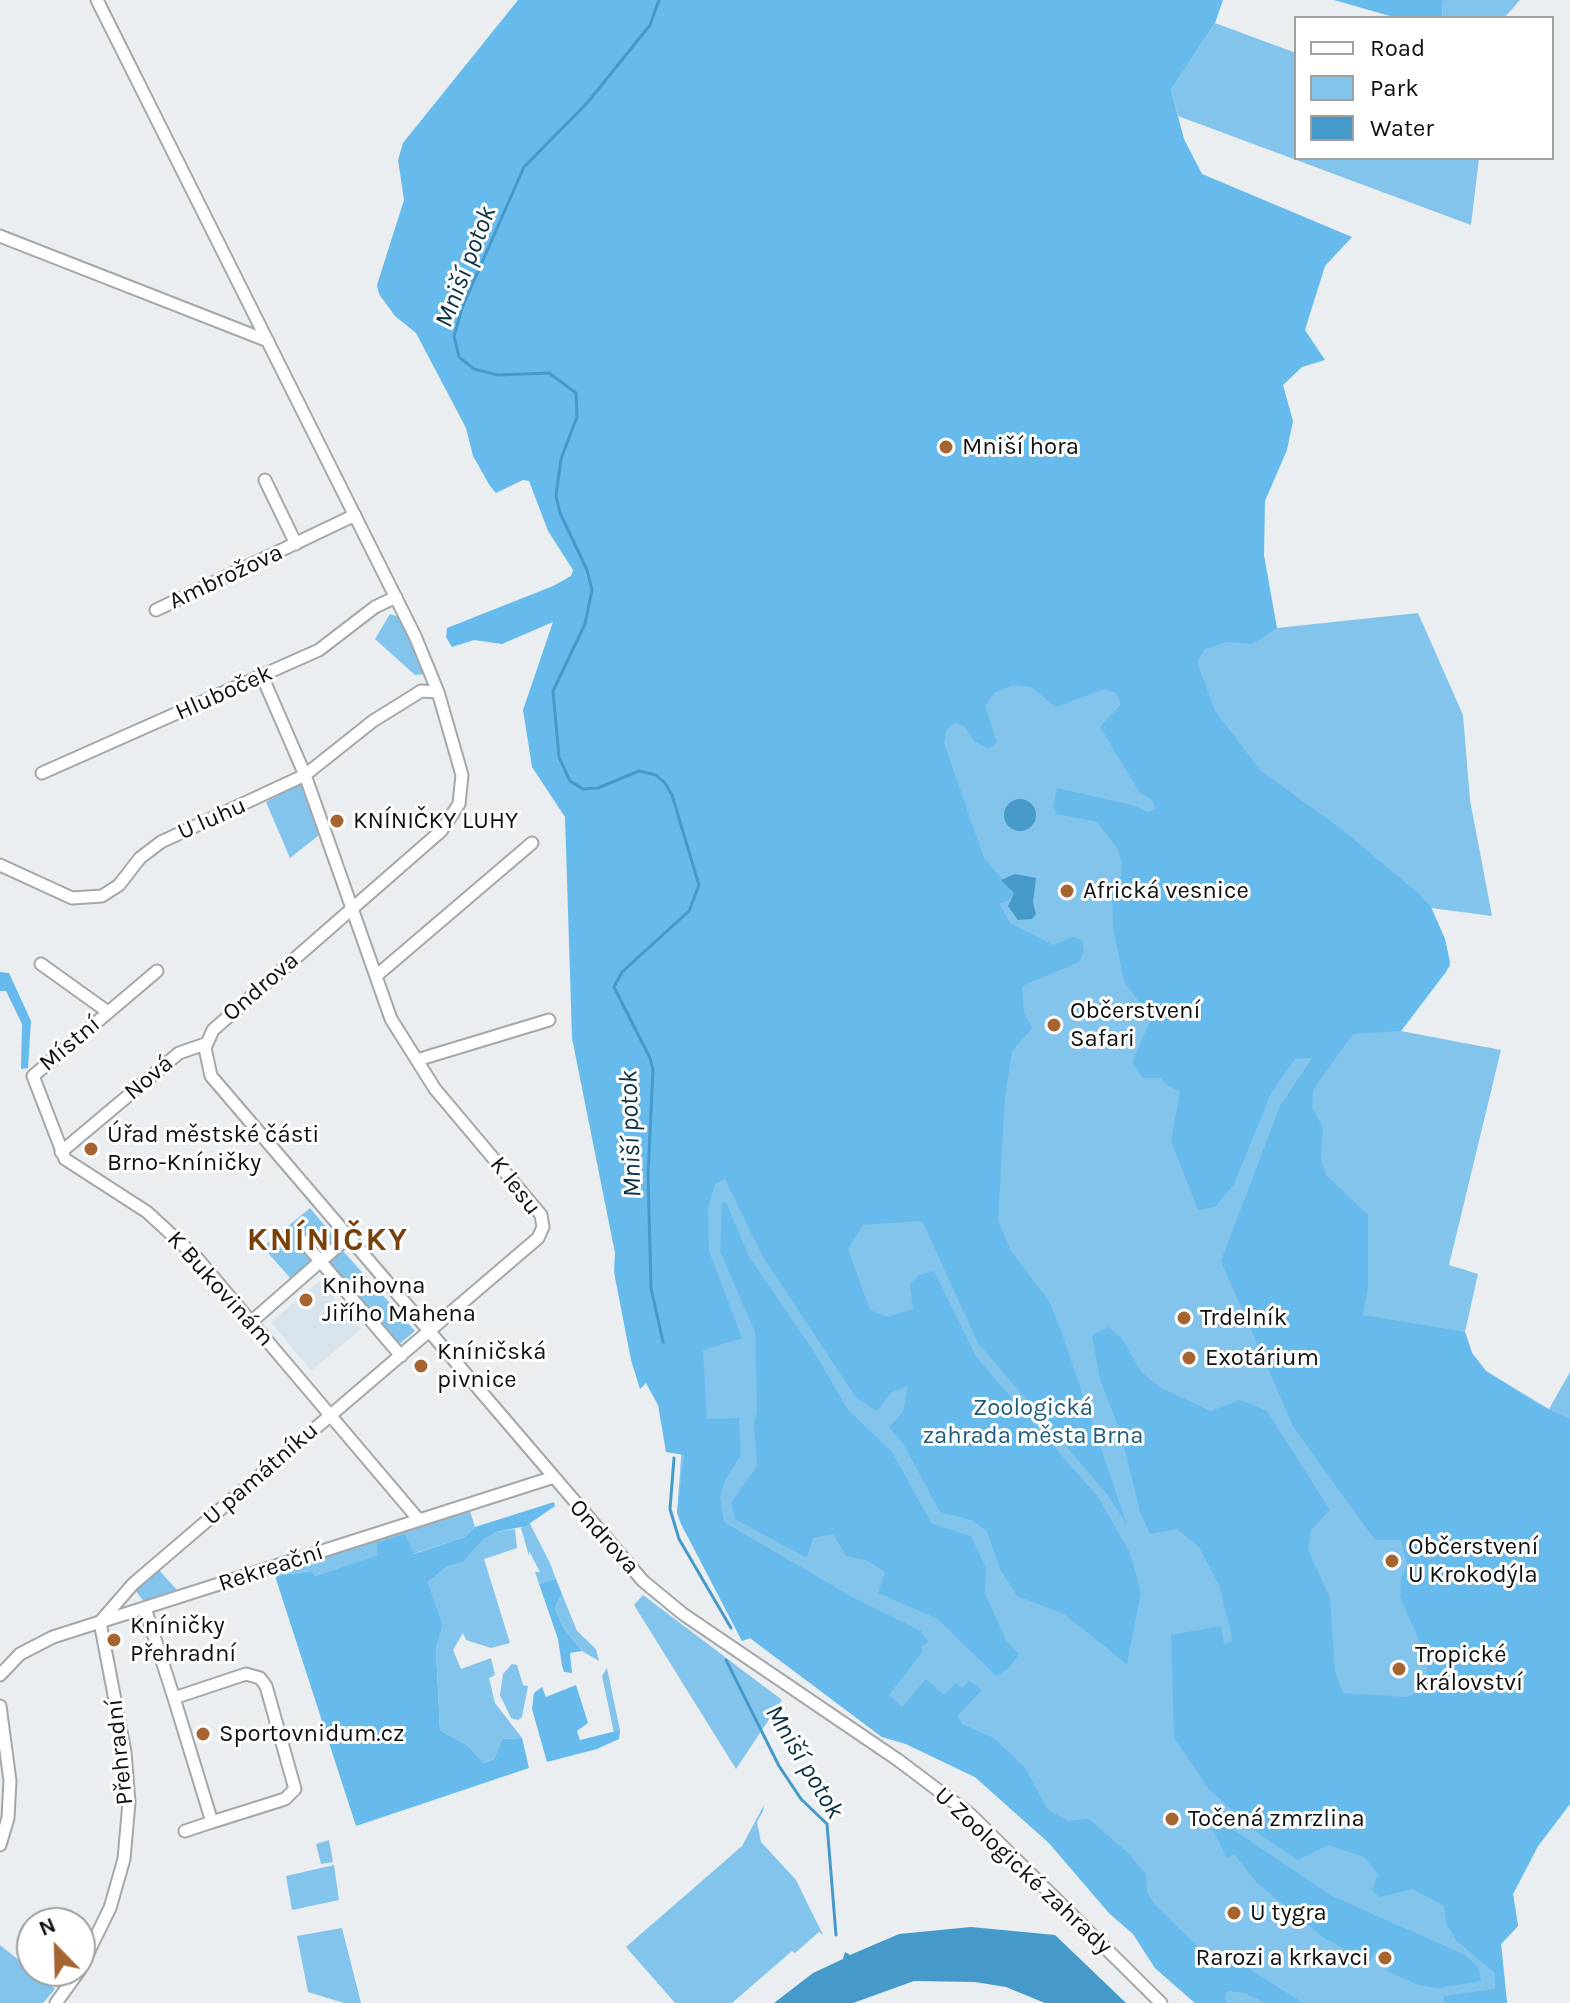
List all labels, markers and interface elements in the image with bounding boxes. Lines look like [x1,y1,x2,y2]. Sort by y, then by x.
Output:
legend [1294,16,1554,160]
text: Road [1370,34,1425,62]
text: Park [1370,74,1419,102]
text: Water [1370,114,1434,142]
water label: Mniší potok [429,202,503,332]
place label: Mniší hora [962,433,1079,461]
marker: Mniší hora [937,438,955,456]
street label: Ambrožova [165,538,287,616]
street label: Hluboček [171,659,277,727]
street label: U luhu [173,791,251,847]
place label: KNÍNIČKY LUHY [353,807,518,835]
marker: KNÍNIČKY LUHY [328,812,346,830]
place label: Africká vesnice [1083,877,1249,905]
marker: Africká vesnice [1058,882,1076,900]
street label: Ondrova [217,946,305,1028]
place label: Občerstvení Safari [1070,997,1201,1053]
street label: Místní [34,1010,106,1078]
marker: Občerstvení Safari [1045,1016,1063,1034]
street label: Nová [119,1049,179,1107]
water label: Mniší potok [613,1070,649,1198]
place label: Úřad městské části Brno-Kníničky [107,1121,319,1177]
marker: Úřad městské části Brno-Kníničky [82,1140,100,1158]
street label: K lesu [483,1151,547,1221]
district label: KNÍNIČKY [247,1222,409,1260]
street label: K Bukovinám [161,1225,279,1353]
place label: Knihovna Jiřího Mahena [322,1272,476,1328]
marker: Knihovna Jiřího Mahena [297,1291,315,1309]
place label: Trdelník [1200,1304,1287,1332]
marker: Trdelník [1175,1309,1193,1327]
place label: Kníničská pivnice [437,1338,547,1394]
place label: Exotárium [1205,1344,1319,1372]
marker: Exotárium [1180,1349,1198,1367]
marker: Kníničská pivnice [412,1357,430,1375]
park label: Zoologická zahrada města Brna [923,1394,1143,1450]
street label: U památníku [198,1416,324,1532]
street label: Ondrova [563,1493,645,1581]
place label: Občerstvení U Krokodýla [1408,1533,1539,1589]
street label: Rekreační [215,1537,327,1599]
marker: Občerstvení U Krokodýla [1383,1552,1401,1570]
place label: Kníničky Přehradní [130,1612,237,1668]
marker: Kníničky Přehradní [105,1631,123,1649]
place label: Tropické království [1415,1641,1523,1697]
marker: Tropické království [1390,1660,1408,1678]
street label: Přehradní [100,1698,140,1806]
water label: Mniší potok [758,1699,850,1825]
place label: Sportovnidum.cz [219,1720,404,1748]
marker: Sportovnidum.cz [194,1725,212,1743]
street label: U Zoologické zahrady [928,1781,1118,1961]
place label: Točená zmrzlina [1188,1805,1365,1833]
marker: Točená zmrzlina [1163,1810,1181,1828]
place label: U tygra [1250,1899,1327,1927]
marker: U tygra [1225,1904,1243,1922]
north arrow [16,1907,96,1987]
text: N [35,1912,60,1942]
place label: Rarozi a krkavci [1196,1944,1369,1972]
marker: Rarozi a krkavci [1376,1949,1394,1967]

